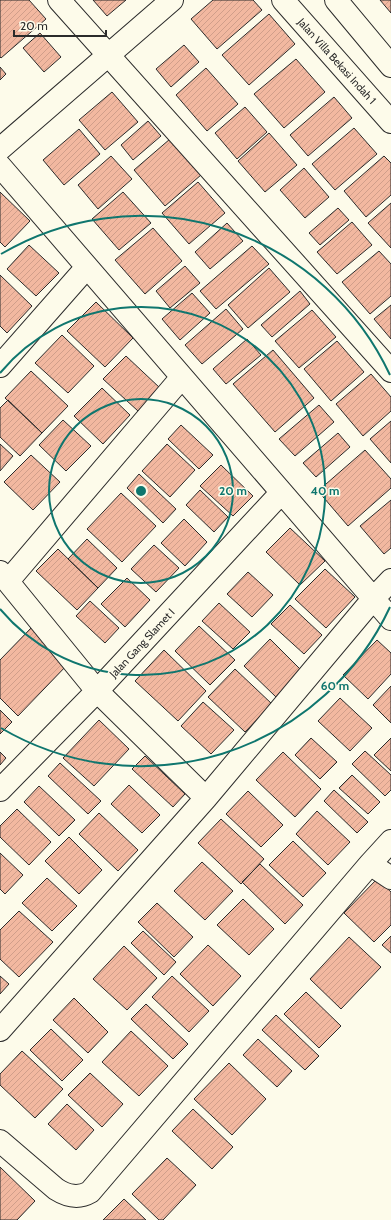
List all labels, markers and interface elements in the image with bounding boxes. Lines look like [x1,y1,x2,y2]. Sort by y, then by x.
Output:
scale bar [14,12,106,38]
street label: Jalan Villa Bekasi Indah 1 [294,14,379,107]
text: 20 m [20,18,48,33]
text: 20 m [219,483,247,498]
text: 40 m [310,483,340,498]
centre of rings [134,484,148,498]
street label: Jalan Gang Slamet I [106,605,178,681]
text: 60 m [321,678,349,693]

